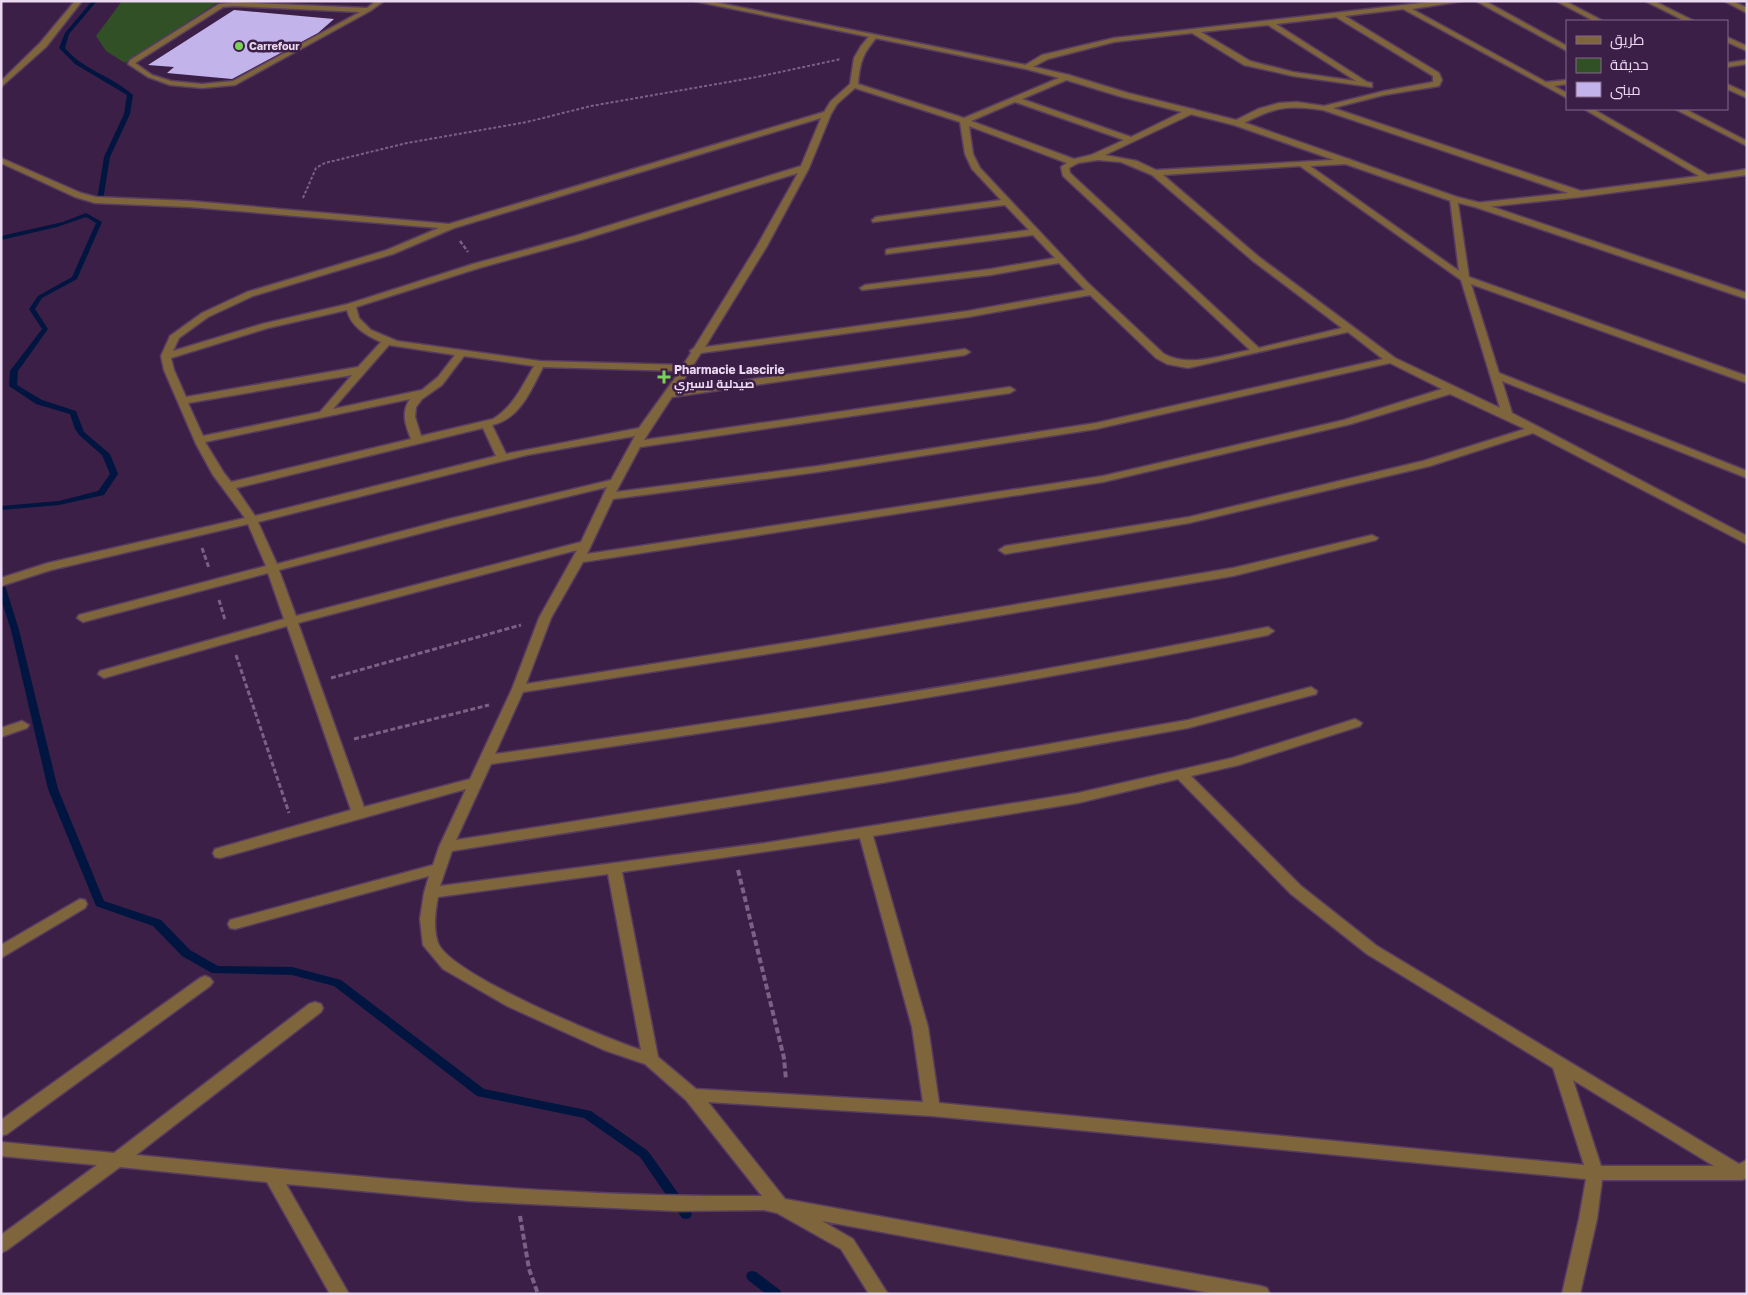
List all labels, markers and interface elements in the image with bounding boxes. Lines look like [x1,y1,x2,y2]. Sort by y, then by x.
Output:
legend [1566,20,1728,110]
text: طريق [1610,30,1644,50]
place label: Carrefour [249,39,300,52]
marker: Carrefour [233,40,245,52]
text: حديقة [1610,55,1649,73]
text: مبنى [1610,80,1641,100]
place label: Pharmacie Lascirie صيدلية لاسيري [674,362,785,394]
marker: Pharmacie Lascirie صيدلية لاسيري [658,371,670,383]

